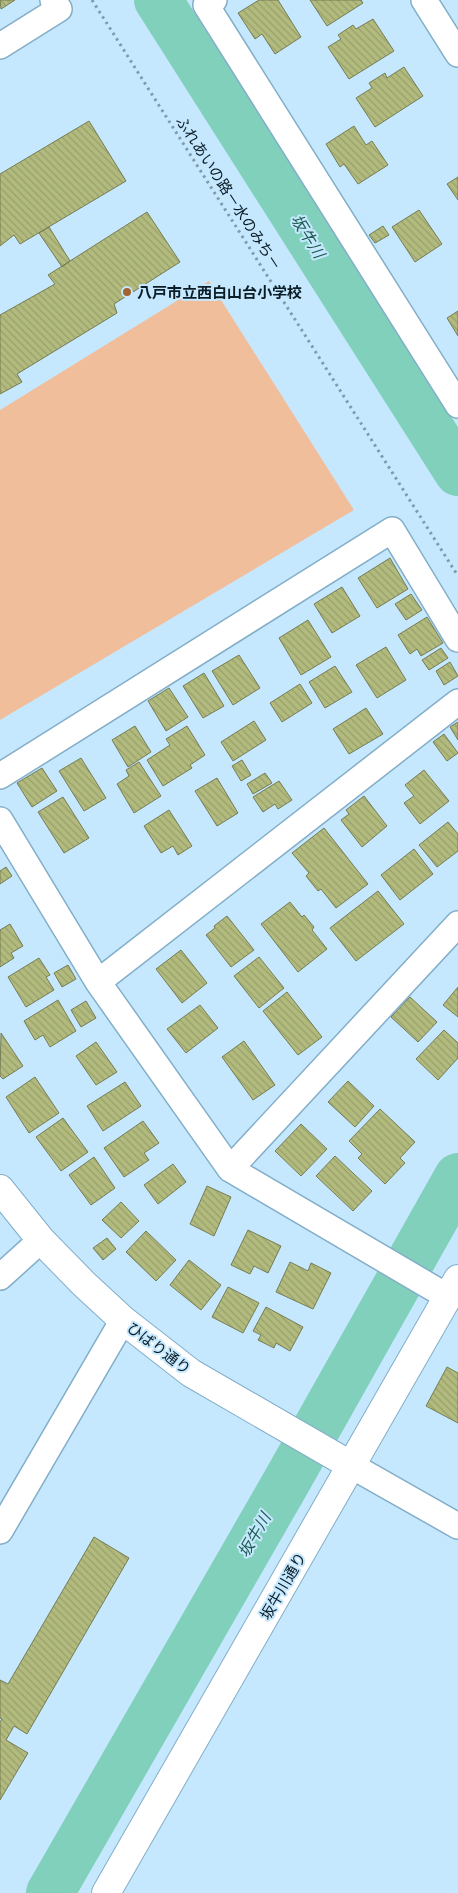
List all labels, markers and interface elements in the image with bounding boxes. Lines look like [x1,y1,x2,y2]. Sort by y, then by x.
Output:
street label: ふれあいの路－水のみち－ [172,112,286,274]
water label: 坂牛川 [287,210,330,263]
place label: 八戸市立西白山台小学校 [137,283,302,302]
marker: 八戸市立西白山台小学校 [121,286,133,298]
street label: ひばり通り [123,1318,195,1378]
water label: 坂牛川 [233,1507,276,1561]
street label: 坂牛川通り [256,1549,310,1623]

